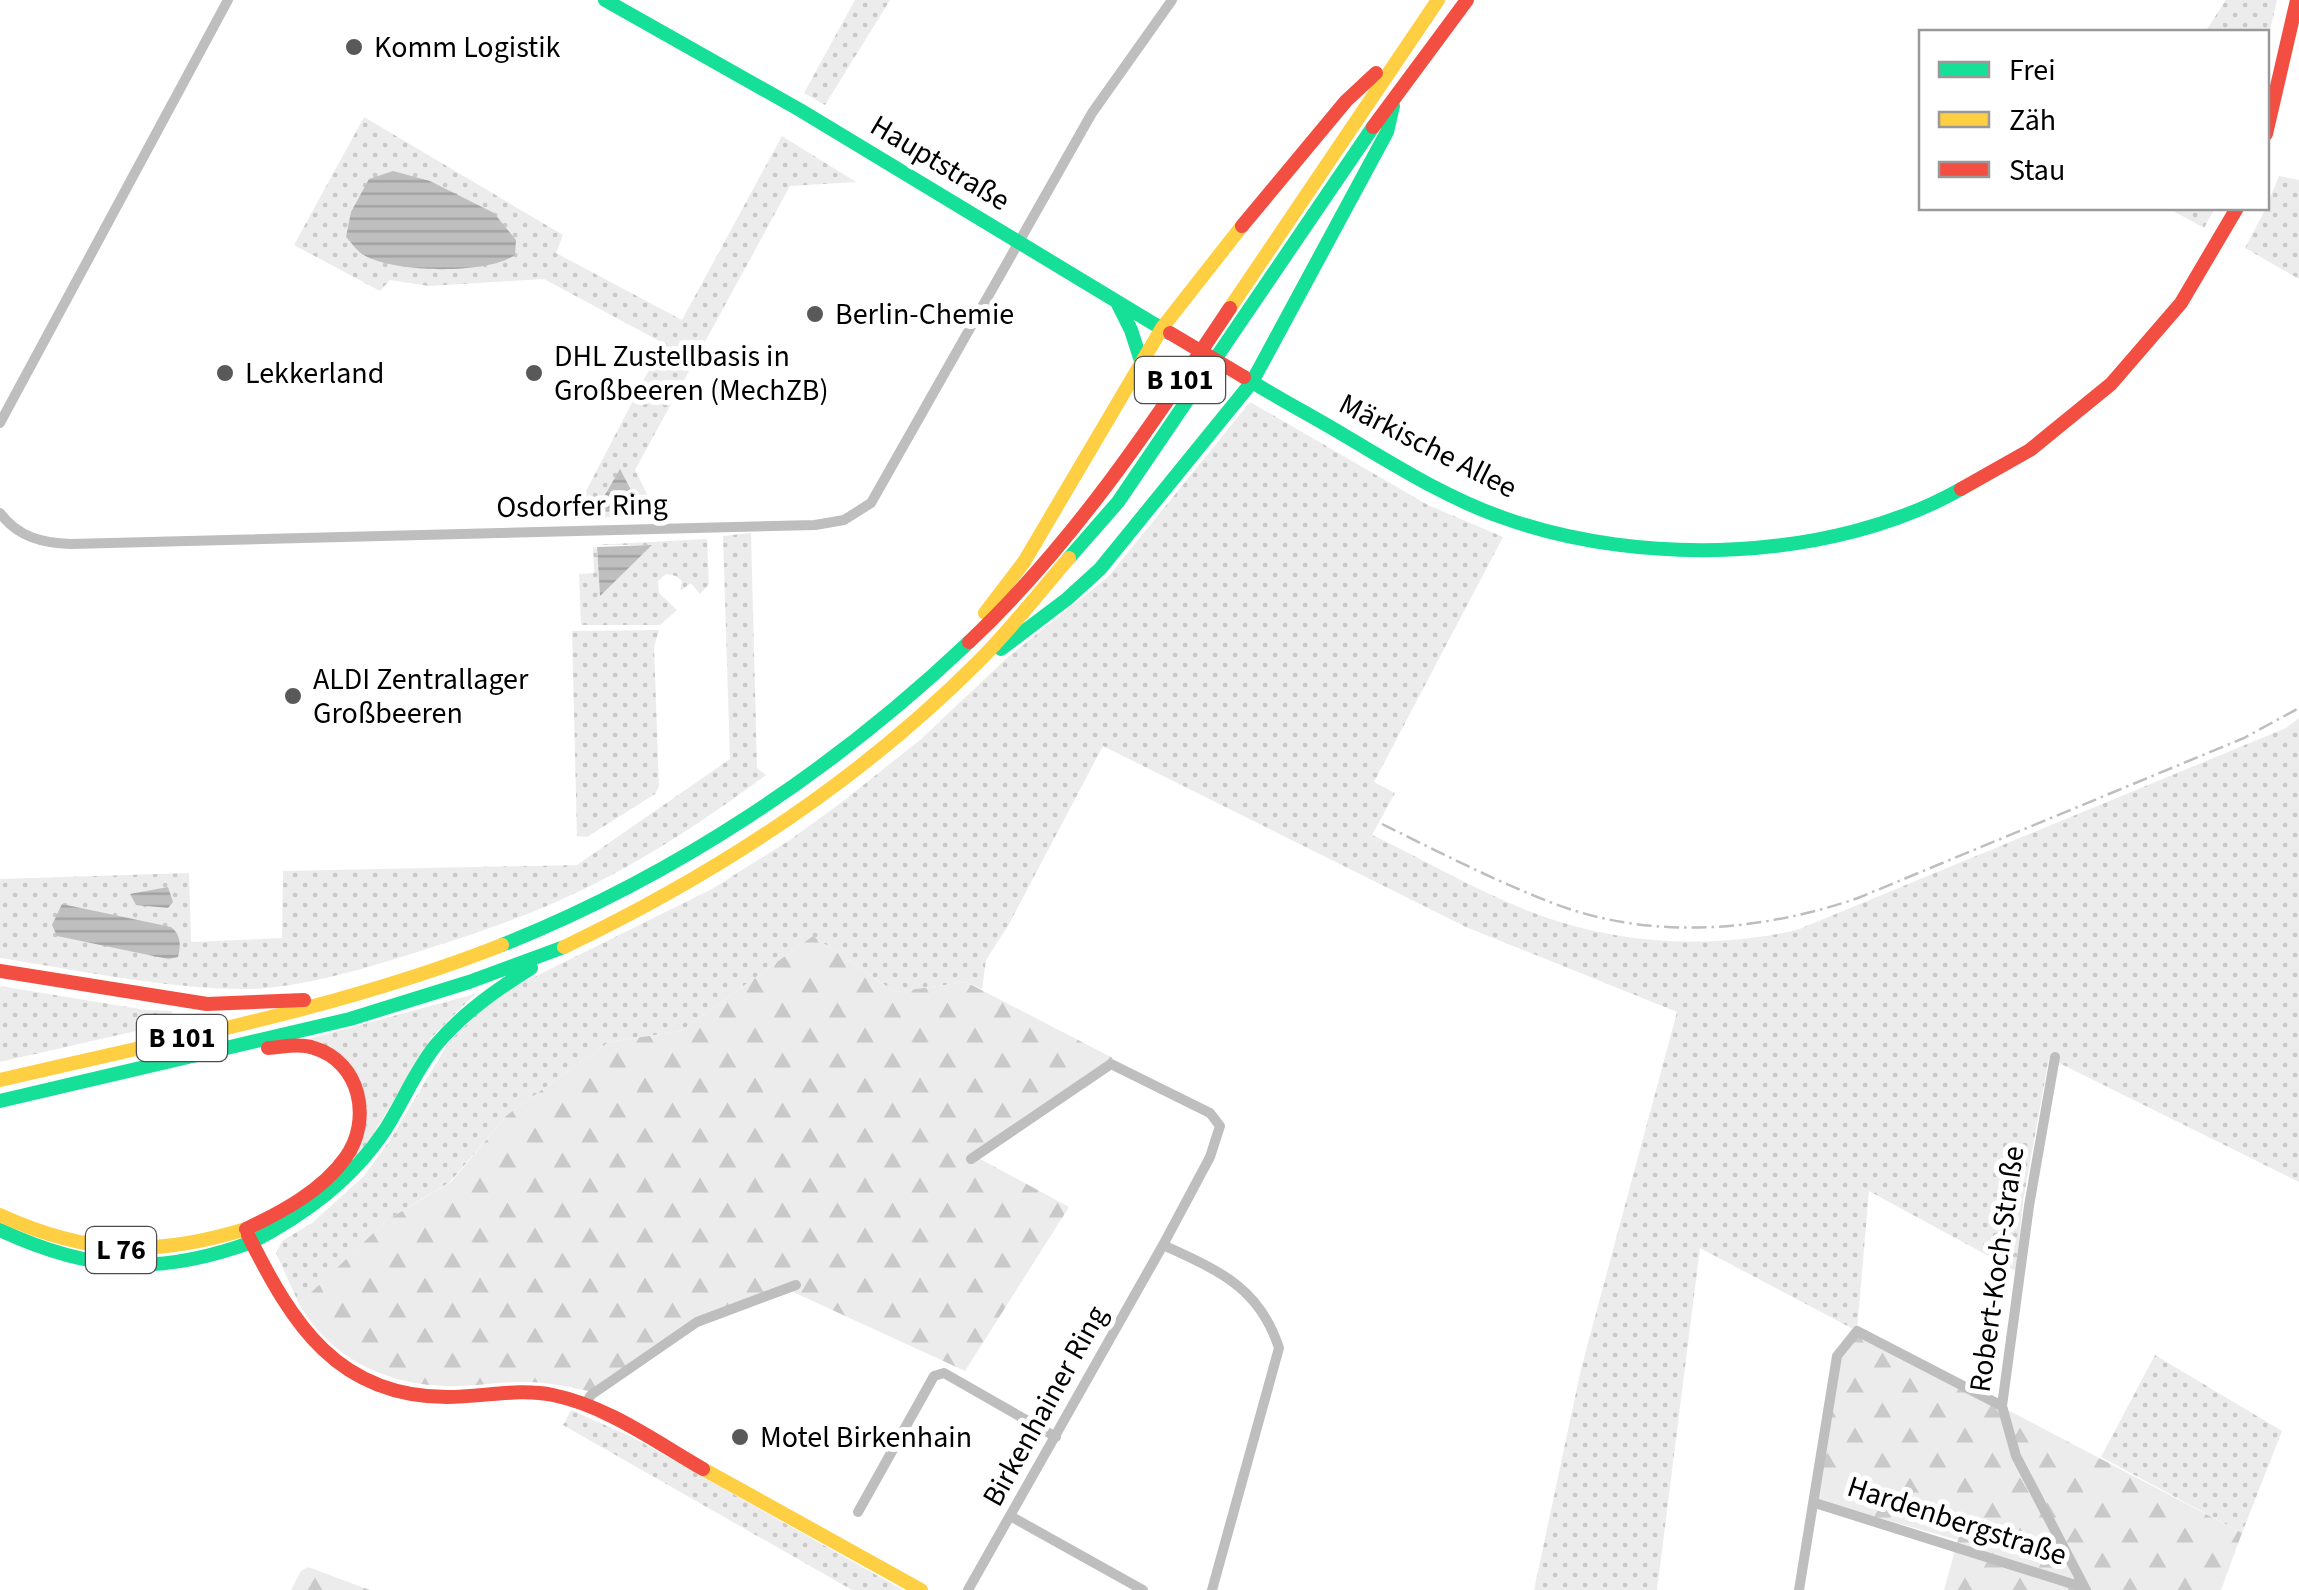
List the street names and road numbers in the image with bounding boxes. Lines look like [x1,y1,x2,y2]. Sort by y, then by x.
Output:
street label: Hauptstraße [862,104,1018,222]
road number: B 101 [1135,357,1225,403]
street label: Märkische Allee [1332,383,1524,509]
street label: Osdorfer Ring [496,483,668,529]
road number: B 101 [137,1015,227,1061]
street label: Robert-Koch-Straße [1958,1143,2036,1395]
road number: L 76 [86,1227,156,1273]
street label: Birkenhainer Ring [972,1298,1118,1514]
street label: Hardenbergstraße [1842,1465,2072,1577]

